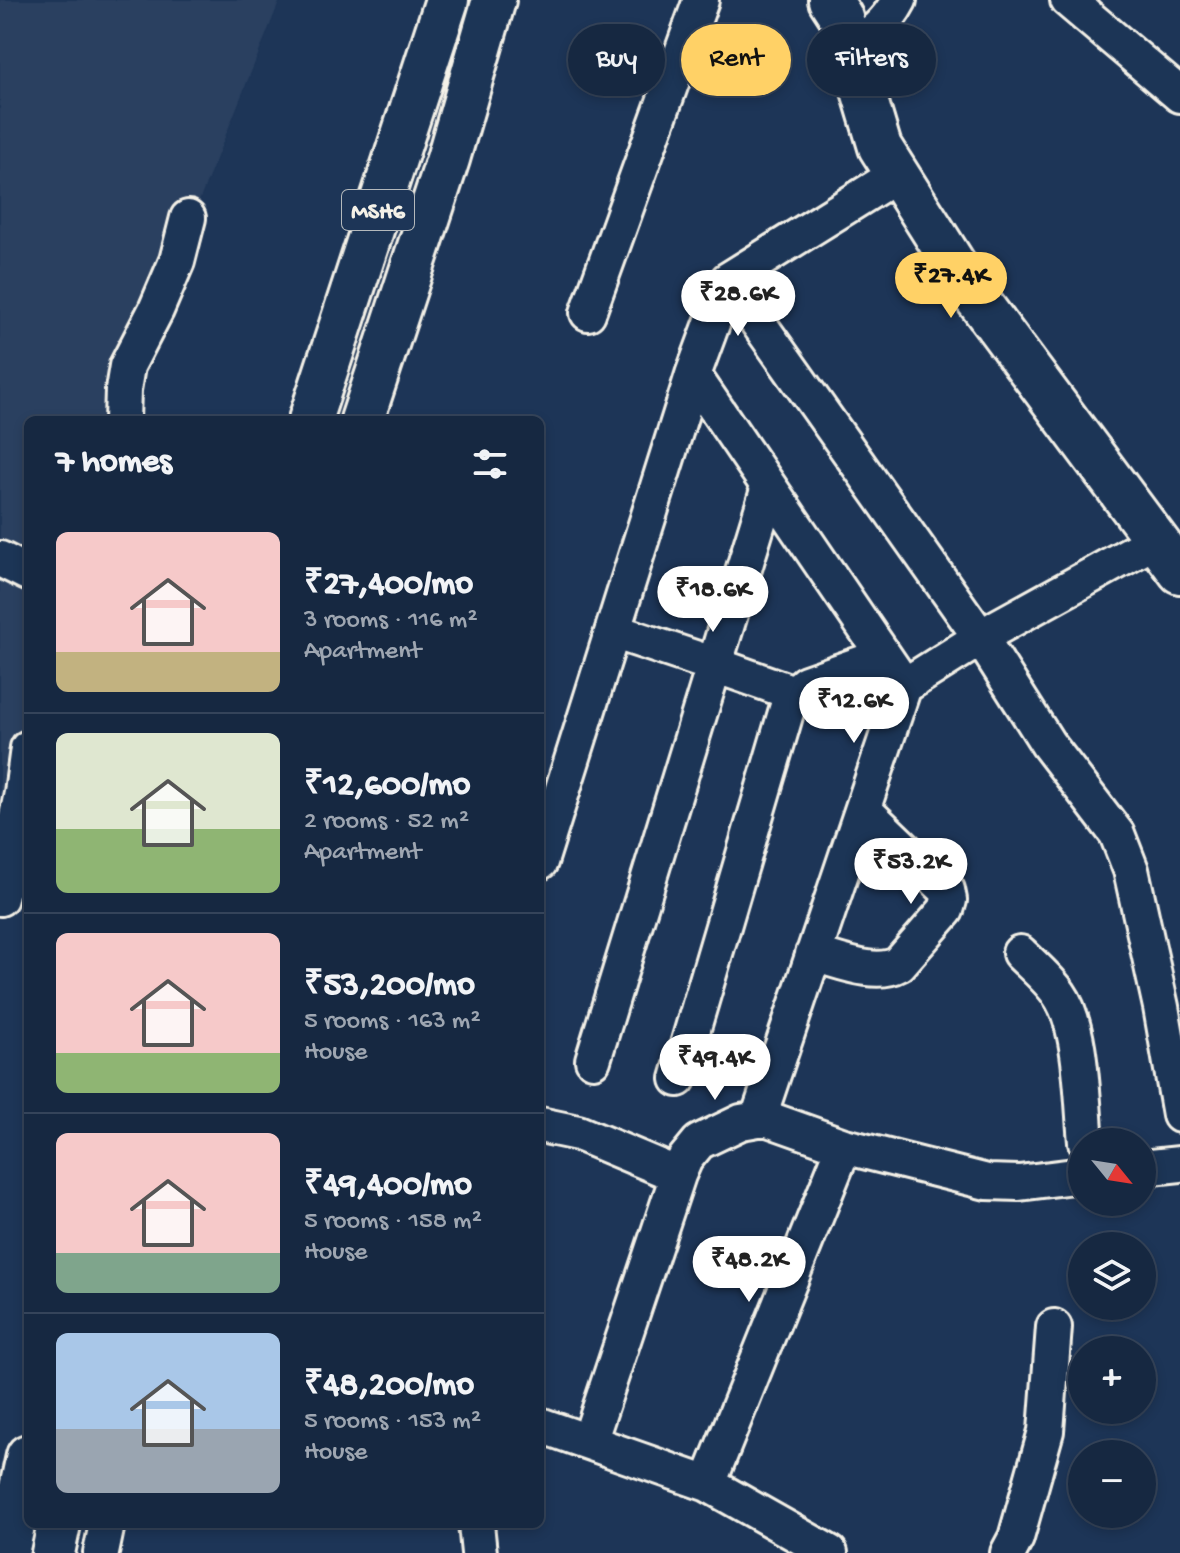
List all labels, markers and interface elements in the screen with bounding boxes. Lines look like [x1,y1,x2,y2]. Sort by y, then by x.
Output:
chip: Buy [568,24,665,96]
chip: Rent [681,24,791,96]
chip: Filters [807,24,936,96]
road number: MSH6 [342,190,414,230]
pin: ₹27.4K [886,252,1016,320]
text: ₹27.4K [913,262,989,293]
pin: ₹28.6K [673,270,803,338]
text: ₹28.6K [699,280,777,311]
icon: filters [468,442,512,486]
text: 7 homes [56,444,172,484]
icon: home [120,564,216,660]
text: ₹27,400/mo [304,566,473,606]
pin: ₹18.6K [648,566,778,634]
text: ₹18.6K [675,576,751,607]
text: 3 rooms · 116 m² [304,606,477,637]
text: Apartment [304,637,421,668]
pin: ₹12.6K [789,677,919,745]
text: ₹12.6K [817,687,891,718]
icon: home [120,765,216,861]
text: ₹12,600/mo [304,767,470,807]
text: 2 rooms · 52 m² [304,807,469,838]
text: Apartment [304,838,421,869]
pin: ₹53.2K [846,838,976,906]
text: ₹53.2K [872,848,950,879]
icon: home [120,965,216,1061]
text: ₹53,200/mo [304,967,475,1007]
text: 5 rooms · 163 m² [304,1007,481,1038]
pin: ₹49.4K [650,1034,780,1102]
text: House [304,1038,368,1069]
text: ₹49.4K [678,1044,752,1075]
north arrow [1068,1128,1156,1216]
map controls [1068,1128,1156,1528]
icon: home [120,1165,216,1261]
text: ₹49,400/mo [304,1167,472,1207]
text: 5 rooms · 158 m² [304,1207,482,1238]
button: layers [1068,1232,1156,1320]
pin: ₹48.2K [684,1236,814,1304]
text: House [304,1238,368,1269]
text: ₹48.2K [711,1246,787,1277]
button: + [1068,1336,1156,1424]
icon: home [120,1365,216,1461]
text: ₹48,200/mo [304,1367,474,1407]
text: 5 rooms · 153 m² [304,1407,481,1438]
text: House [304,1438,368,1469]
button: − [1068,1440,1156,1528]

